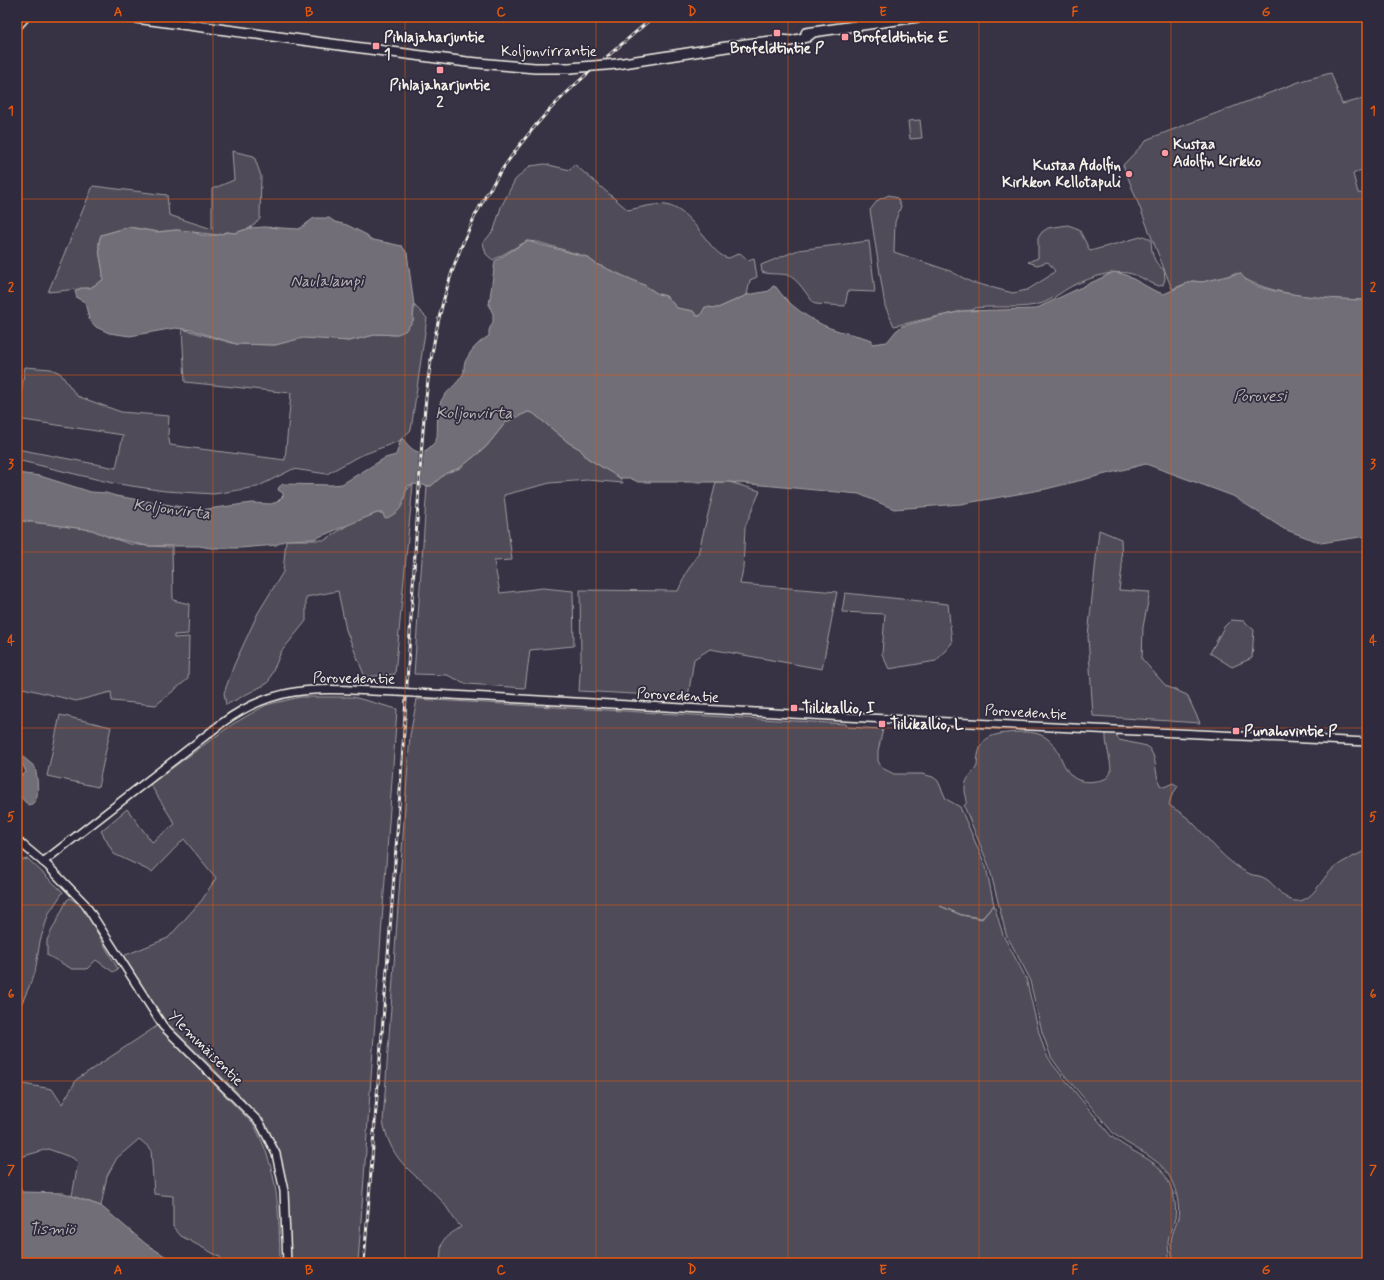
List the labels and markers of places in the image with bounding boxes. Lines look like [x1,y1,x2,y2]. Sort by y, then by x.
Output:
place label: Pihlajaharjuntie 1 [384,28,485,65]
marker: Brofeldtintie P [772,28,782,38]
place label: Brofeldtintie E [853,28,949,48]
marker: Brofeldtintie E [840,32,850,42]
place label: Brofeldtintie P [730,39,825,59]
marker: Pihlajaharjuntie 1 [371,41,381,51]
marker: Pihlajaharjuntie 2 [435,65,445,75]
place label: Pihlajaharjuntie 2 [390,76,491,113]
place label: Kustaa Adolfin Kirkko [1173,135,1261,172]
marker: Kustaa Adolfin Kirkko [1160,148,1170,158]
place label: Kustaa Adolfin Kirkkon Kellotapuli [1002,155,1121,193]
marker: Kustaa Adolfin Kirkkon Kellotapuli [1124,169,1134,179]
place label: Tiilikallio, I [802,699,875,719]
marker: Tiilikallio, I [789,703,799,713]
place label: Tiilikallio, L [890,715,964,735]
marker: Tiilikallio, L [877,719,887,729]
place label: Punahovintie P [1244,722,1338,742]
marker: Punahovintie P [1231,726,1241,736]

